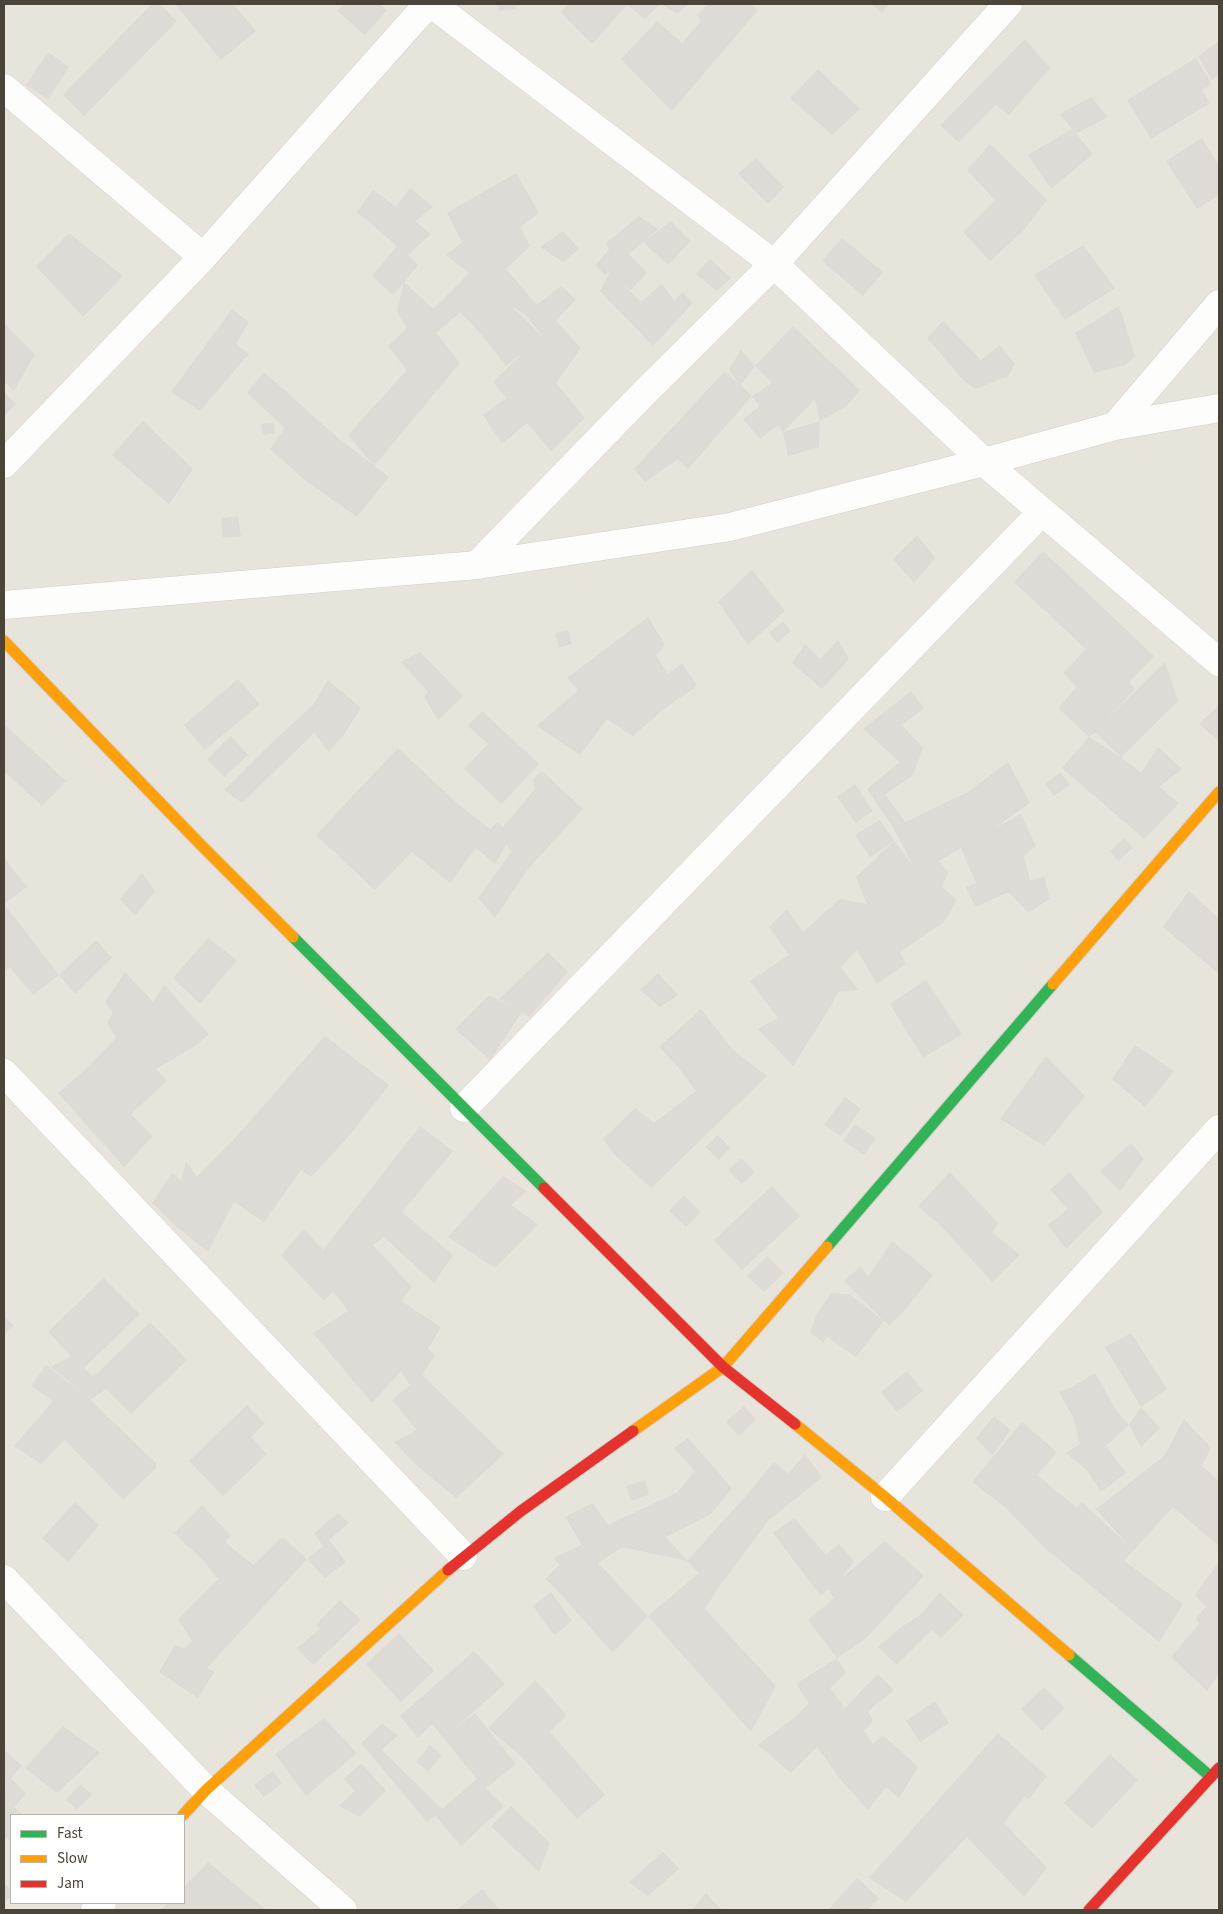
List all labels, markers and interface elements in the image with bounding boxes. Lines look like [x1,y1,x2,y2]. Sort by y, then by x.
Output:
legend [10,1814,185,1904]
text: Fast [57,1823,83,1844]
text: Slow [57,1848,88,1869]
text: Jam [57,1873,84,1894]

